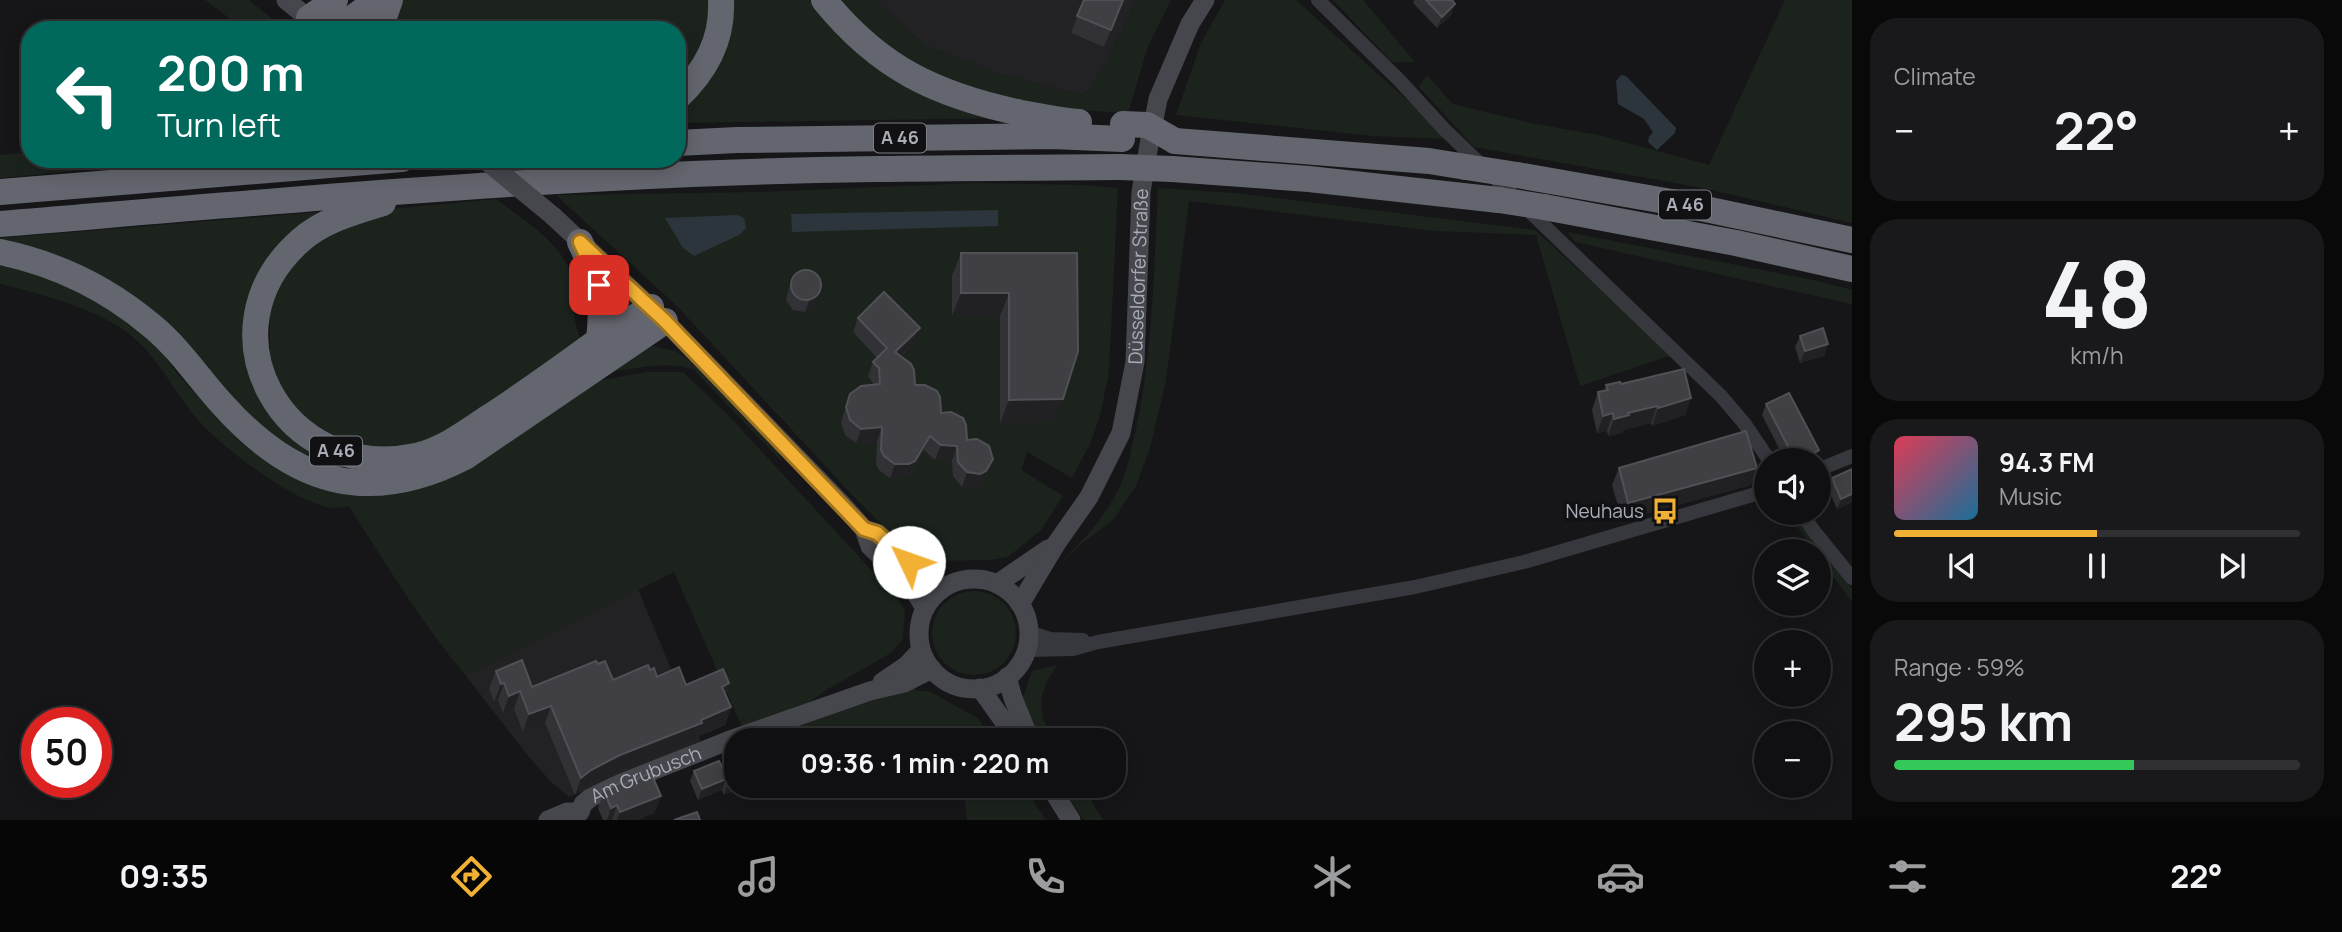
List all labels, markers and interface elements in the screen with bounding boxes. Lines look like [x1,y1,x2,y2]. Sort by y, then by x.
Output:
text: 200 m [157,39,305,106]
icon: left [42,49,133,140]
text: Climate [1894,60,1976,92]
text: 22° [2054,95,2139,166]
text: Turn left [157,103,281,147]
text: − [1894,104,1915,156]
text: + [2278,104,2300,156]
road number: A 46 [874,124,926,153]
street label: Düsseldorfer Straße [1122,188,1154,365]
road number: A 46 [1659,190,1711,220]
text: 48 [2041,231,2153,355]
pin [569,255,629,315]
icon: arrive [580,266,618,304]
text: km/h [2070,339,2124,371]
road number: A 46 [310,436,362,466]
text: 94.3 FM [1999,444,2095,480]
map controls [1754,448,1831,798]
button: sound [1754,448,1831,525]
text: Music [1999,480,2062,512]
bus stop icon: Neuhaus [1650,496,1680,526]
place label: Neuhaus [1566,498,1644,524]
position arrow [872,525,946,599]
button: layers [1754,539,1831,616]
icon: previous [1943,547,1981,585]
icon: pause [2078,547,2116,585]
icon: next [2213,547,2251,585]
button: + [1754,630,1831,707]
text: Range · 59% [1894,651,2025,683]
text: 295 km [1894,686,2073,757]
speed limit sign: 50 [21,707,112,798]
button: − [1754,721,1831,798]
street label: Am Grubusch [586,740,705,809]
text: 09:36 · 1 min · 220 m [801,745,1049,781]
icon: directions [447,852,496,901]
icon: music [734,852,783,901]
icon: phone [1021,852,1070,901]
icon: climate [1308,852,1357,901]
icon: car [1596,852,1645,901]
icon: filters [1883,852,1932,901]
text: 09:35 [119,854,208,898]
text: 22° [2170,854,2223,898]

